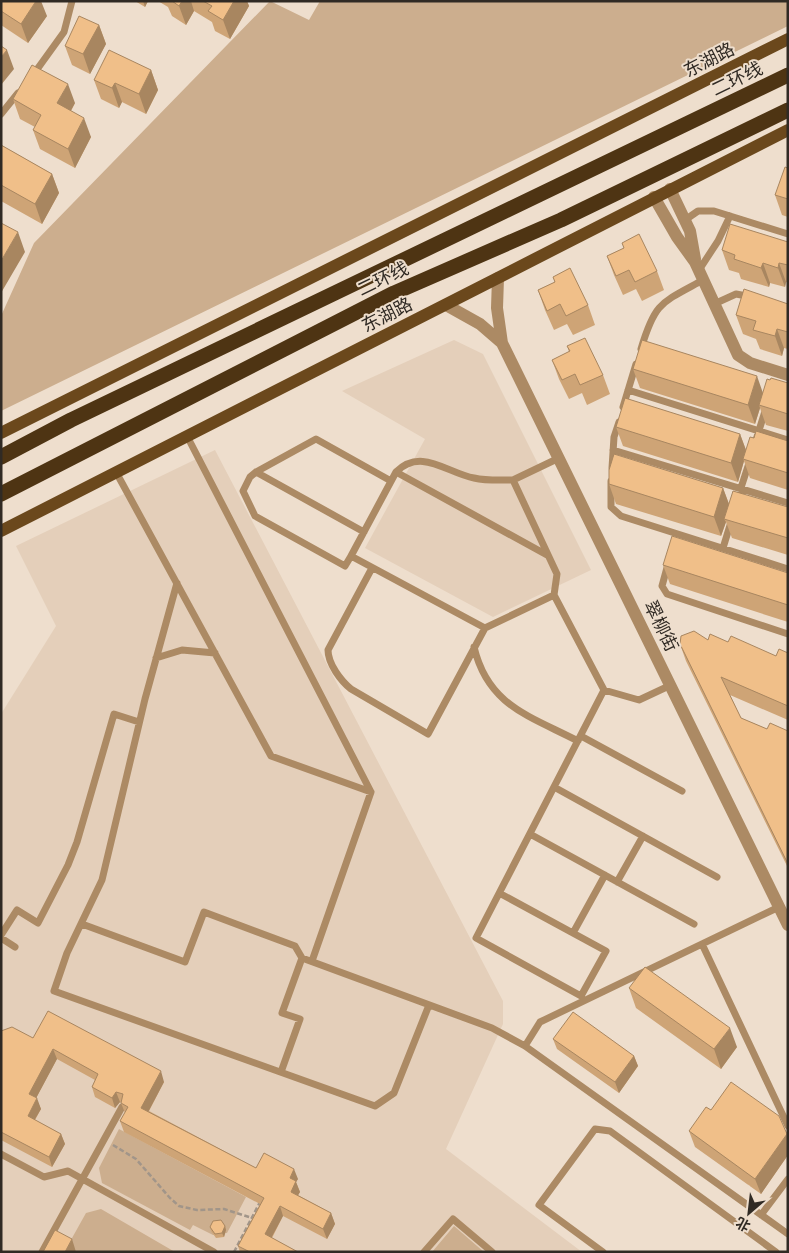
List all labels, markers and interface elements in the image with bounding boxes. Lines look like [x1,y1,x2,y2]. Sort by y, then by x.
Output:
street label: 东湖路 [680,38,738,81]
street label: 二环线 [708,57,766,100]
street label: 二环线 [354,257,412,300]
street label: 东湖路 [358,293,416,336]
street label: 翠柳街 [640,597,683,655]
north arrow [724,1188,774,1238]
text: 北 [733,1214,753,1235]

